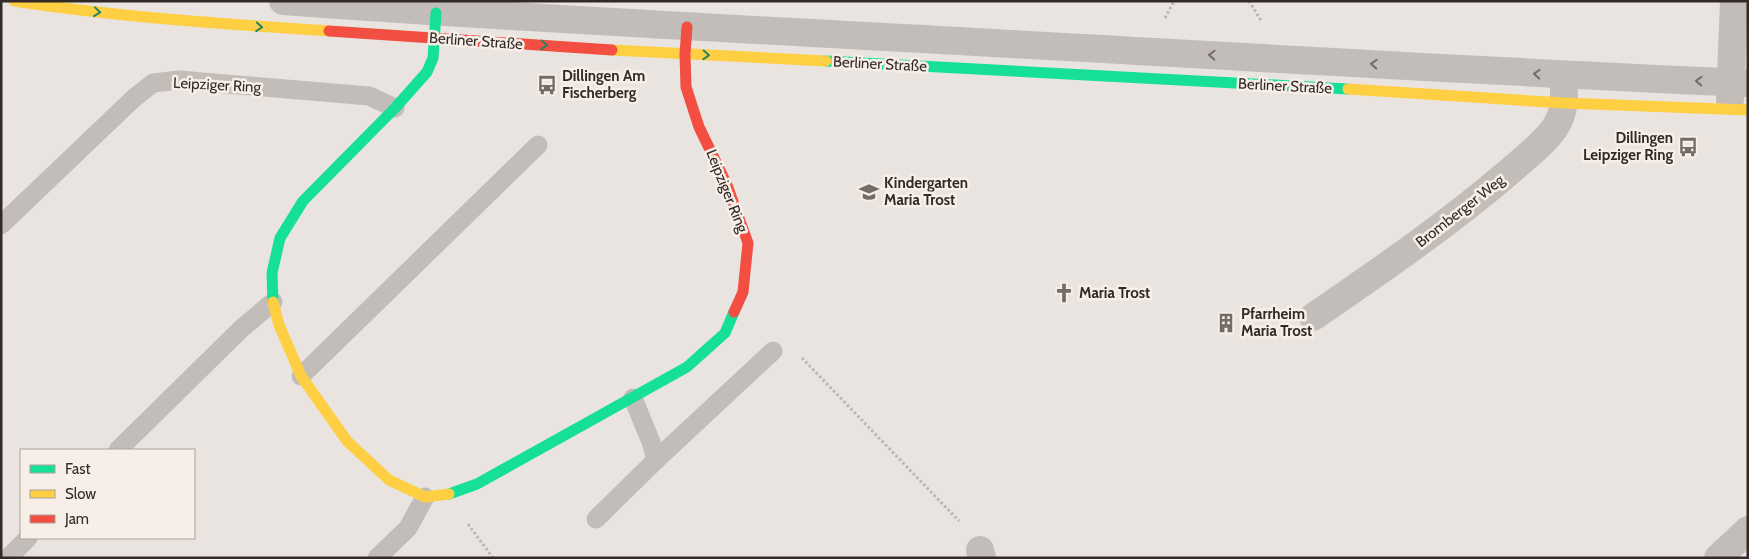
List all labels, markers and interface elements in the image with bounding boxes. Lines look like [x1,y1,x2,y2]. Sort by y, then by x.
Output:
one-way arrow [94,6,102,17]
one-way arrow [256,21,264,32]
street label: Berliner Straße [429,29,524,53]
one-way arrow [540,40,548,51]
one-way arrow [1208,49,1216,60]
one-way arrow [702,50,710,61]
street label: Berliner Straße [833,53,928,75]
one-way arrow [1370,58,1378,69]
place label: Dillingen Am Fischerberg [562,67,645,102]
one-way arrow [1532,68,1540,79]
street label: Leipziger Ring [173,74,262,96]
bus stop icon: Dillingen Am Fischerberg [536,74,558,96]
street label: Berliner Straße [1238,75,1333,97]
one-way arrow [1695,75,1703,86]
place label: Dillingen Leipziger Ring [1583,129,1673,164]
bus stop icon: Dillingen Leipziger Ring [1677,136,1699,158]
street label: Leipziger Ring [702,147,752,236]
street label: Bromberger Weg [1412,170,1508,251]
place label: Kindergarten Maria Trost [884,174,968,209]
school or university icon: Kindergarten Maria Trost [858,181,880,203]
church icon: Maria Trost [1053,282,1075,304]
place label: Maria Trost [1079,284,1150,302]
place label: Pfarrheim Maria Trost [1241,305,1312,340]
building icon: Pfarrheim Maria Trost [1215,312,1237,334]
legend [20,449,195,539]
text: Fast [65,460,90,478]
text: Slow [65,485,96,503]
text: Jam [64,510,89,528]

